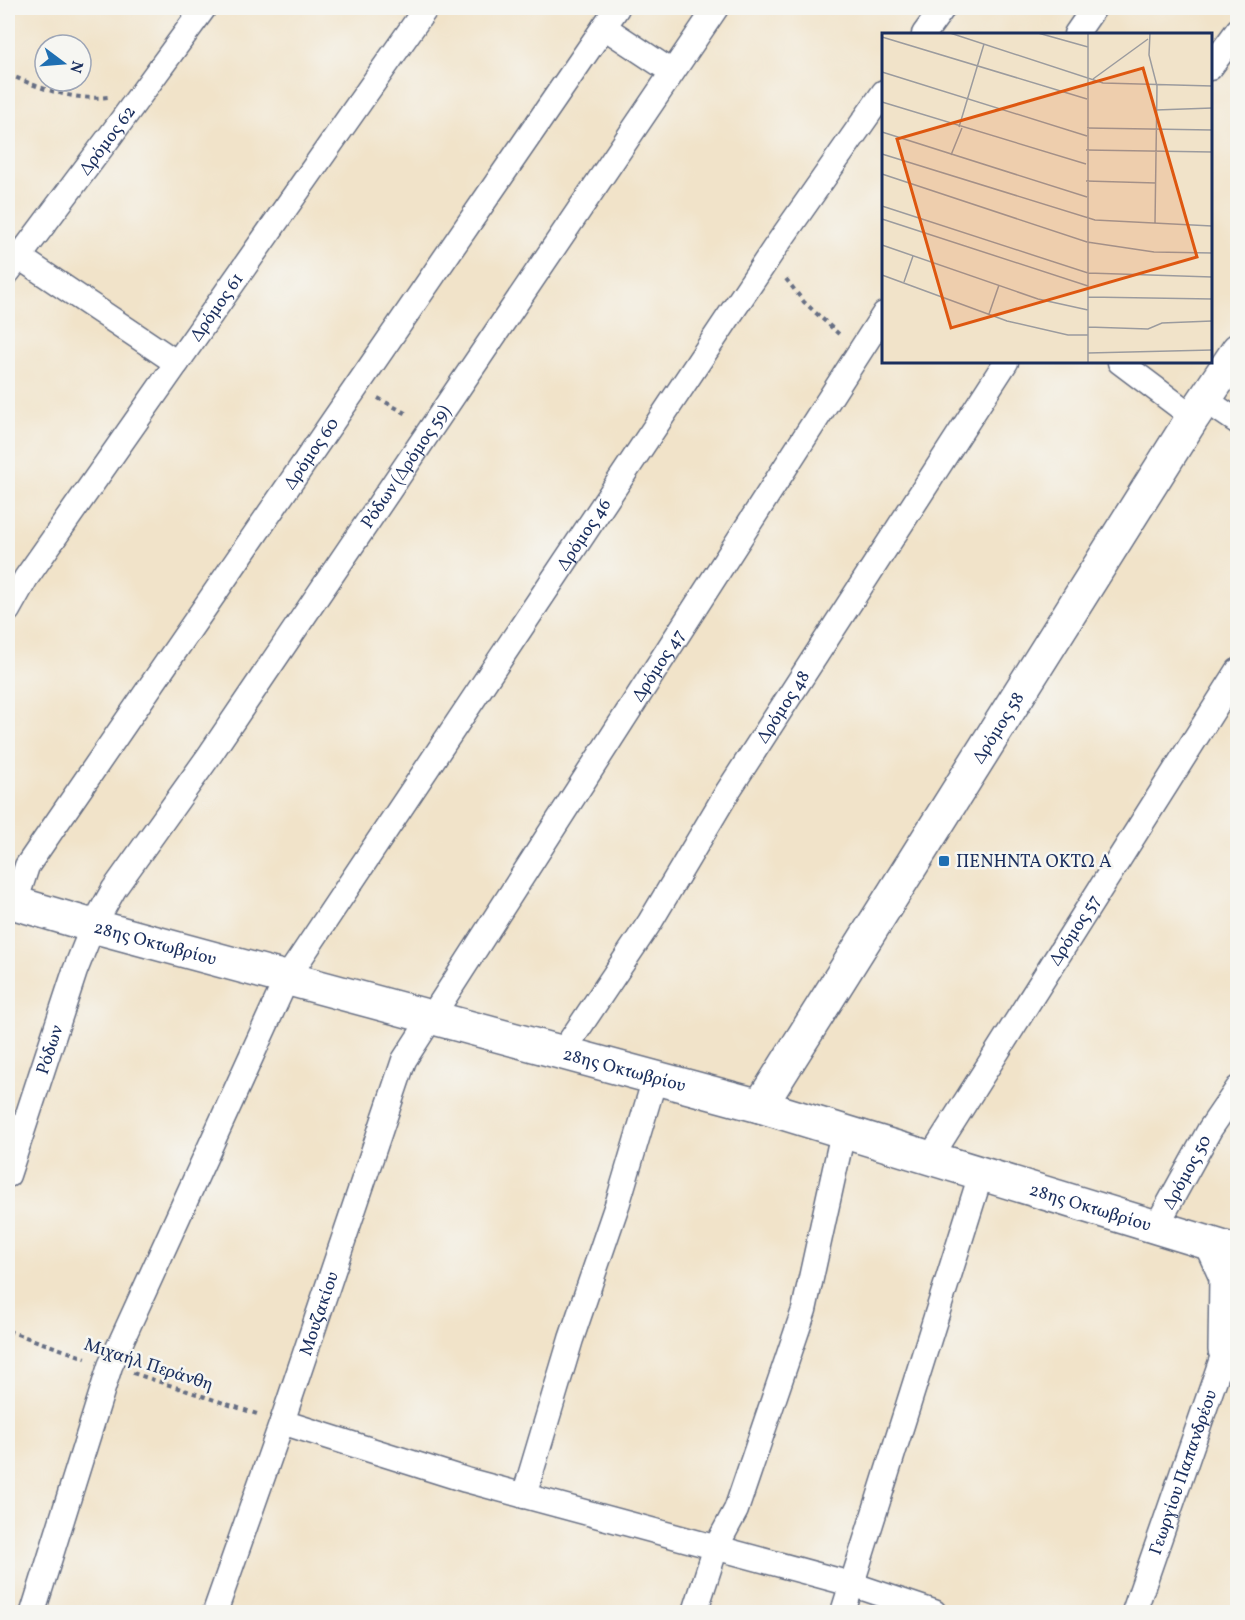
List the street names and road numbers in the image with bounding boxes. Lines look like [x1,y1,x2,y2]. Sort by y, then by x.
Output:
street label: Δρόμος 62 [74,101,143,181]
street label: Δρόμος 61 [185,268,250,347]
street label: Ρόδων (Δρόμος 59) [356,401,457,534]
street label: Δρόμος 60 [279,413,346,495]
street label: Δρόμος 46 [552,494,618,576]
street label: Δρόμος 47 [627,625,692,707]
street label: Δρόμος 48 [751,666,817,748]
street label: Δρόμος 58 [967,688,1031,769]
street label: Δρόμος 57 [1044,890,1107,971]
street label: 28ης Οκτωβρίου [91,916,219,973]
street label: Ρόδων [31,1022,70,1078]
street label: 28ης Οκτωβρίου [560,1042,688,1099]
street label: Δρόμος 50 [1157,1131,1218,1214]
street label: 28ης Οκτωβρίου [1026,1178,1154,1239]
street label: Μουζακίου [294,1269,346,1359]
street label: Μιχαήλ Περάνθη [81,1333,217,1398]
street label: Γεωργίου Παπανδρέου [1144,1387,1224,1559]

